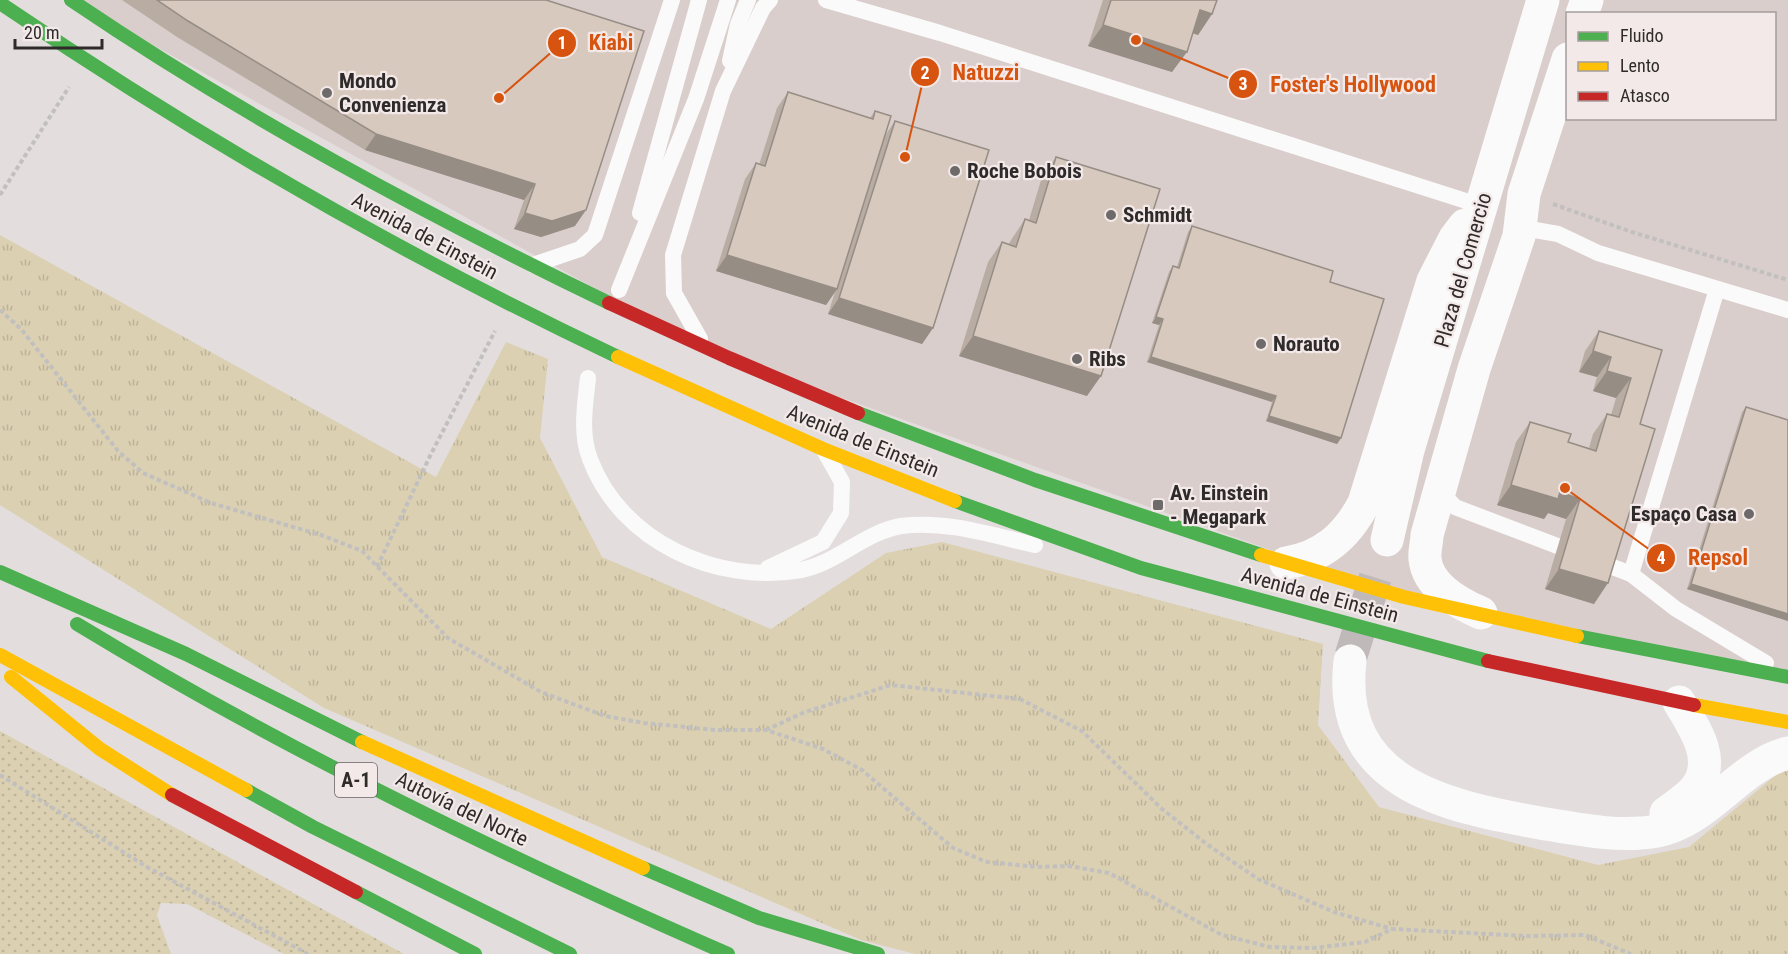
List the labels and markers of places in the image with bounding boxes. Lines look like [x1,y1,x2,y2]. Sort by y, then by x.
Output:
callout: Kiabi [547,23,646,63]
callout: Natuzzi [910,52,1031,92]
callout: Foster's Hollywood [1228,64,1448,104]
place label: Mondo Convenienza [339,69,447,117]
marker: Mondo Convenienza [320,86,334,100]
place label: Roche Bobois [967,159,1082,183]
marker: Roche Bobois [948,164,962,178]
place label: Schmidt [1123,203,1192,227]
marker: Schmidt [1104,208,1118,222]
place label: Norauto [1273,332,1340,356]
marker: Norauto [1254,337,1268,351]
place label: Ribs [1089,347,1126,371]
marker: Ribs [1070,352,1084,366]
place label: Av. Einstein - Megapark [1170,481,1268,529]
marker: Av. Einstein - Megapark [1151,498,1165,512]
place label: Espaço Casa [1631,502,1737,526]
marker: Espaço Casa [1742,507,1756,521]
callout: Repsol [1646,538,1760,578]

